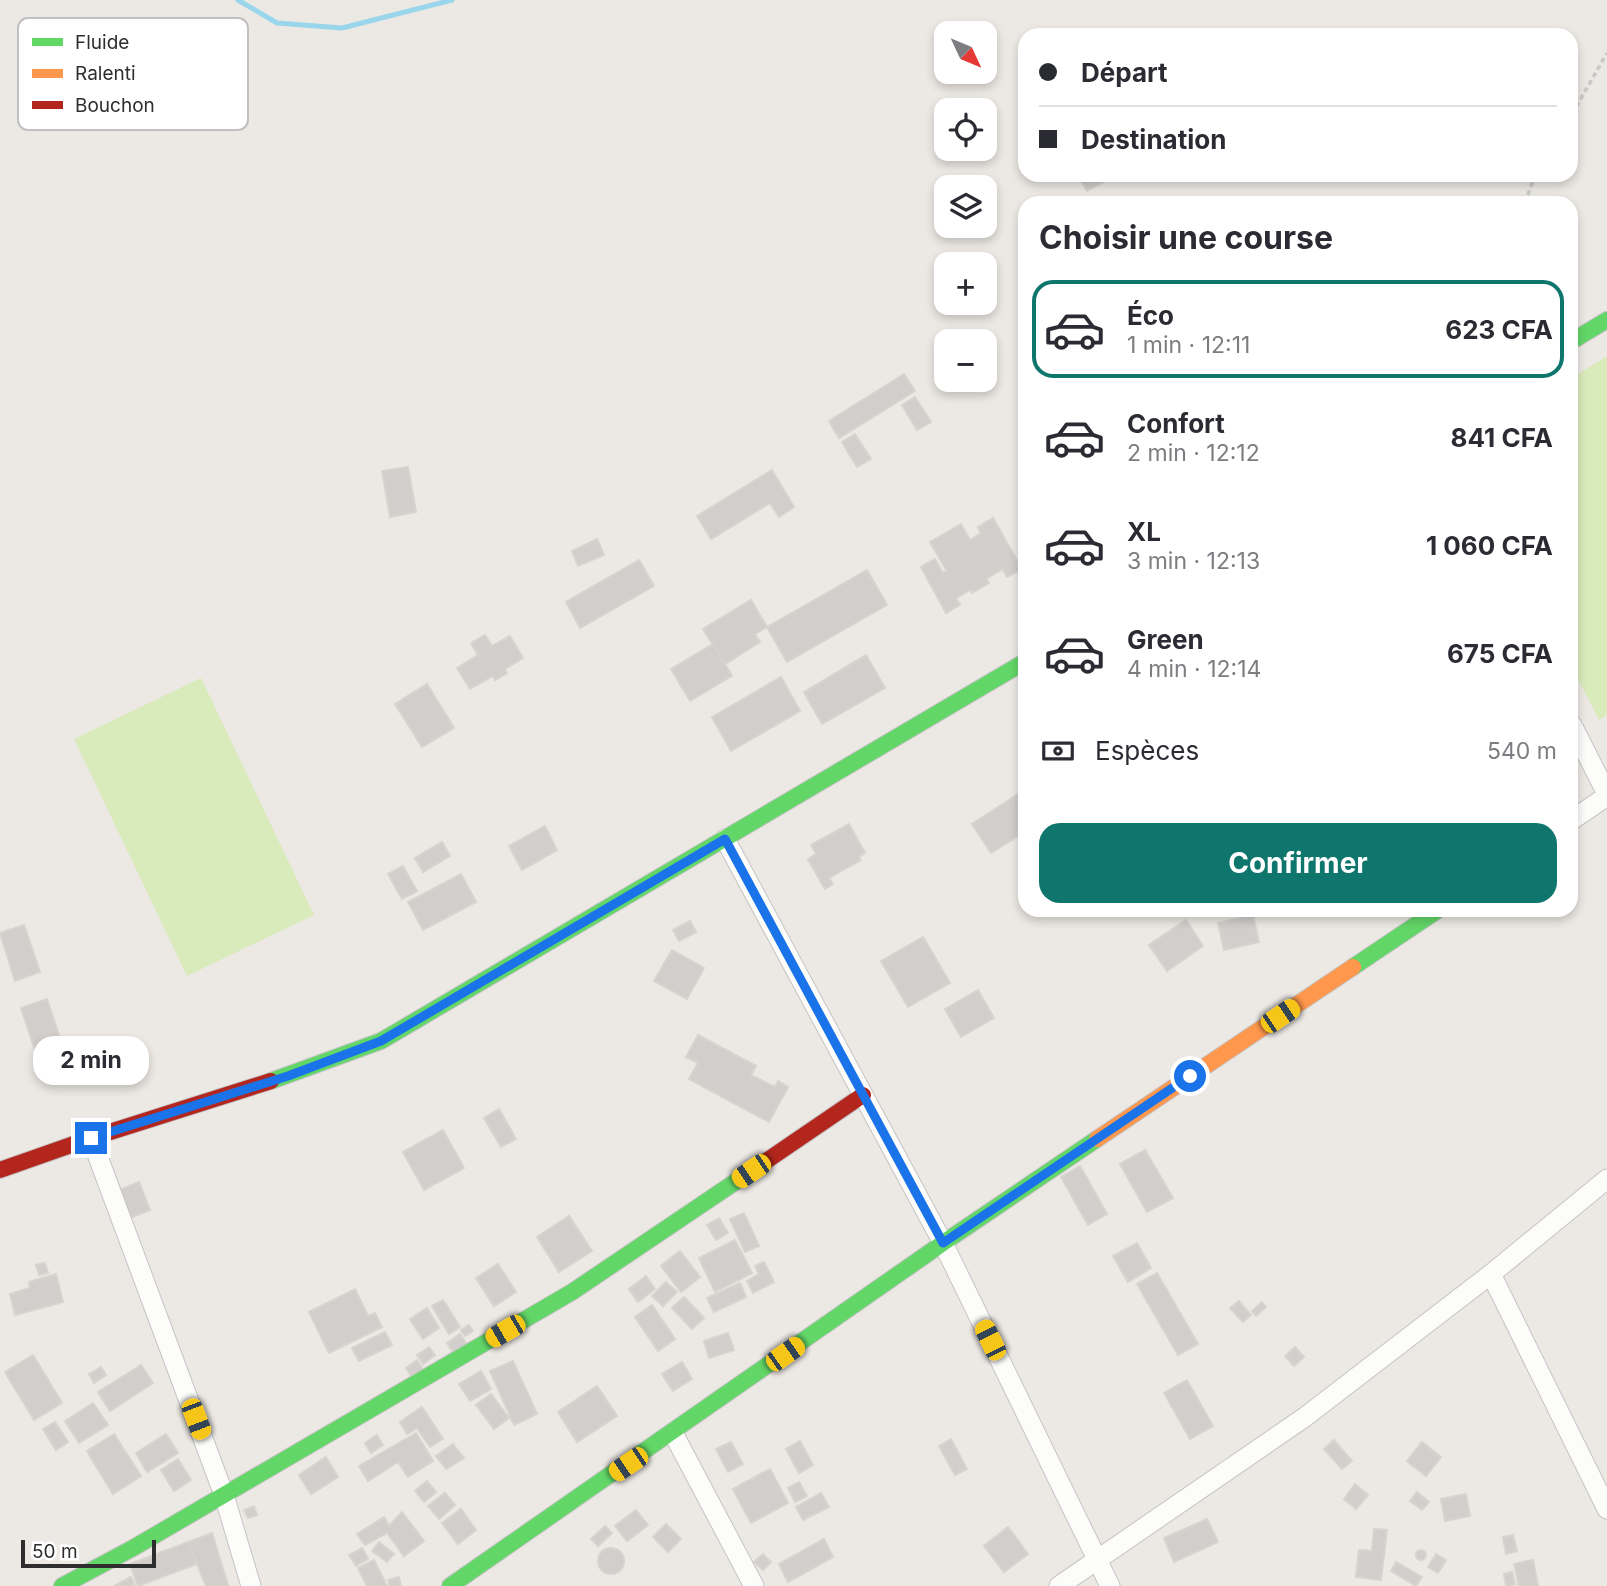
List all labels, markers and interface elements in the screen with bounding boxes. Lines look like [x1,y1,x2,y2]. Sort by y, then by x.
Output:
legend [18,18,248,130]
north arrow [934,21,998,84]
map controls [934,21,997,392]
text: Fluide [75,31,129,54]
text: Départ [1081,57,1168,88]
text: Ralenti [75,62,136,85]
text: Bouchon [75,94,155,117]
button: locate [934,98,997,161]
text: Destination [1081,124,1226,155]
button: layers [934,175,997,238]
text: Choisir une course [1039,218,1333,257]
button: + [934,252,997,315]
icon: car [1043,298,1106,361]
text: Éco [1127,300,1174,331]
text: 623 CFA [1445,314,1553,345]
button: − [934,329,997,392]
text: 1 min · 12:11 [1127,331,1250,359]
icon: car [1043,406,1106,469]
text: Confort [1127,408,1225,439]
text: 841 CFA [1451,422,1553,453]
text: 2 min · 12:12 [1127,439,1260,467]
icon: car [1043,514,1106,577]
text: XL [1127,516,1161,547]
text: 1 060 CFA [1426,530,1553,561]
text: 3 min · 12:13 [1127,547,1260,575]
icon: car [1043,622,1106,685]
text: Green [1127,624,1204,655]
text: 675 CFA [1447,638,1553,669]
text: 4 min · 12:14 [1127,655,1261,683]
icon: cash [1039,732,1077,770]
text: Espèces [1095,735,1199,766]
text: 540 m [1487,737,1557,765]
button: Confirmer [1039,823,1557,903]
car [1257,996,1304,1036]
callout: 2 min [33,1036,149,1086]
text: 2 min [60,1046,122,1074]
route start [1174,1060,1206,1092]
route end [75,1122,107,1154]
car [728,1151,775,1191]
car [482,1311,529,1351]
car [972,1317,1009,1363]
car [762,1333,809,1375]
car [179,1396,214,1442]
car [605,1444,652,1484]
scale bar [21,1537,156,1569]
text: 50 m [32,1540,78,1563]

